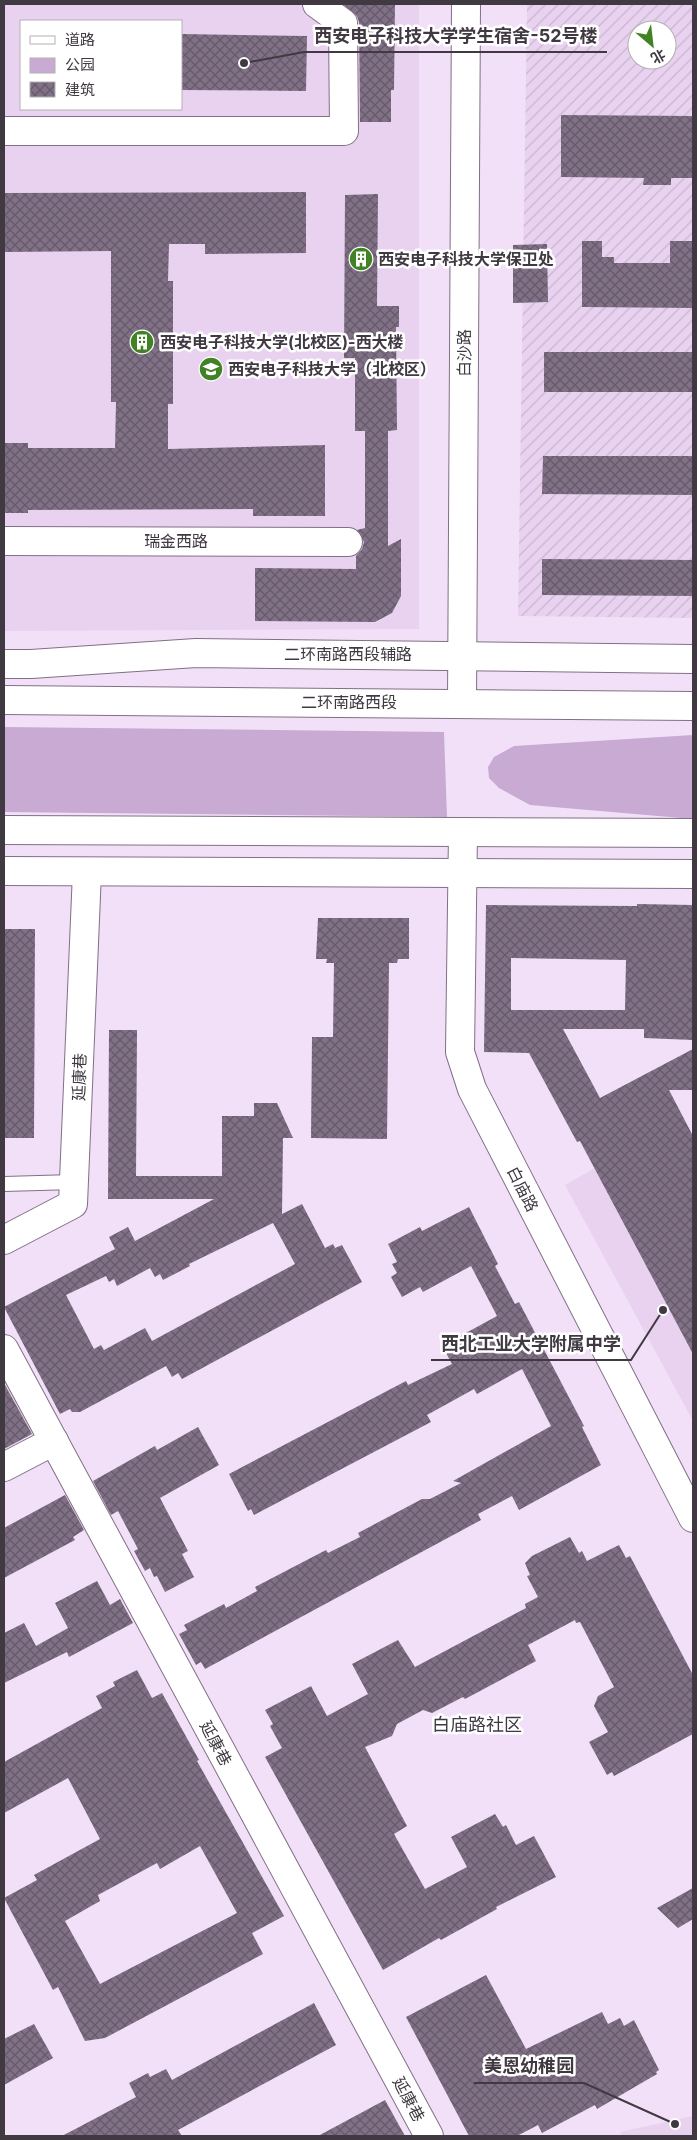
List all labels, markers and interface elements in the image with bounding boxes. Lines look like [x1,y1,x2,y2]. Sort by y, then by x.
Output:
callout: 西安电子科技大学学生宿舍-52号楼 [304,19,607,52]
legend [20,20,182,110]
north arrow [627,20,677,70]
text: 西安电子科技大学学生宿舍-52号楼 [314,25,598,46]
text: 道路 [65,30,95,49]
text: 北 [648,46,669,68]
text: 公园 [65,55,95,74]
text: 建筑 [65,80,95,99]
building icon: 西安电子科技大学保卫处 [348,246,374,272]
place label: 西安电子科技大学保卫处 [378,249,554,269]
building icon: 西安电子科技大学(北校区)-西大楼 [129,329,155,355]
street label: 白沙路 [454,329,474,377]
place label: 西安电子科技大学(北校区)-西大楼 [160,332,404,352]
school or university icon: 西安电子科技大学（北校区） [198,356,224,382]
place label: 西安电子科技大学（北校区） [228,359,436,379]
street label: 瑞金西路 [144,531,208,551]
street label: 二环南路西段辅路 [284,644,412,664]
street label: 二环南路西段 [301,692,397,712]
street label: 延康巷 [68,1053,90,1101]
street label: 白庙路 [503,1163,543,1215]
callout: 西北工业大学附属中学 [431,1327,631,1360]
text: 西北工业大学附属中学 [441,1333,621,1354]
district label: 白庙路社区 [432,1714,522,1735]
street label: 延康巷 [196,1717,236,1769]
callout: 美恩幼稚园 [474,2050,584,2083]
text: 美恩幼稚园 [484,2055,574,2076]
street label: 延康巷 [389,2073,429,2125]

